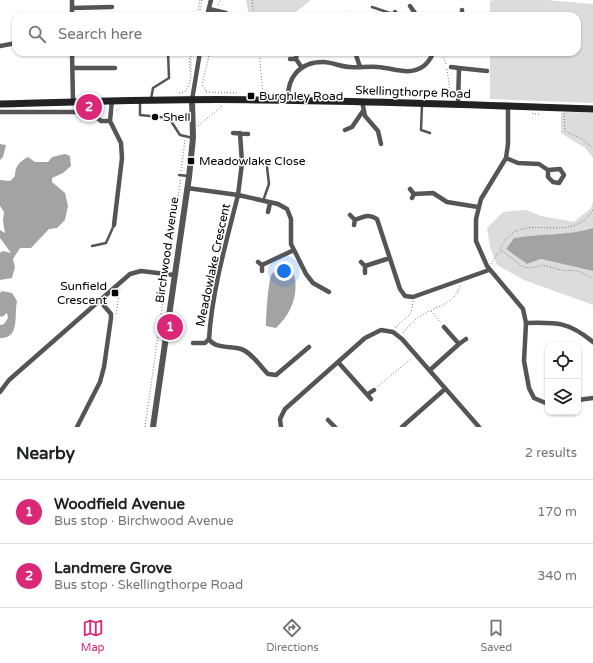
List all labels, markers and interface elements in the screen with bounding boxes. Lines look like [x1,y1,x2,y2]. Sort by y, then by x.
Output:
search box [12,12,581,56]
icon: search [26,23,48,45]
text: Search here [58,25,142,43]
street label: Skellingthorpe Road [355,83,471,101]
place label: Burghley Road [259,89,343,103]
marker: Burghley Road [246,91,256,101]
pin: 2 [76,92,102,122]
place label: Shell [163,110,190,124]
marker: Shell [150,112,160,122]
place label: Meadowlake Close [199,154,306,168]
marker: Meadowlake Close [186,156,196,166]
street label: Birchwood Avenue [153,196,181,304]
street label: Meadowlake Crescent [193,202,233,328]
your location [274,261,294,281]
place label: Sunfield Crescent [57,279,107,307]
marker: Sunfield Crescent [110,288,120,298]
pin: 1 [157,312,183,342]
map controls [545,343,581,415]
button: locate [545,343,581,379]
button: layers [545,379,581,415]
text: Nearby [16,443,75,464]
text: 2 results [525,445,577,461]
text: Woodfield Avenue [54,495,185,513]
text: 1 [25,504,33,520]
text: 170 m [537,504,577,520]
text: Bus stop · Birchwood Avenue [54,513,234,529]
text: Landmere Grove [54,559,172,577]
text: 2 [25,568,33,584]
text: 340 m [537,568,577,584]
text: Bus stop · Skellingthorpe Road [54,577,243,593]
tab: Map [81,617,105,654]
tab: Directions [266,617,319,654]
tab: Saved [480,617,512,654]

